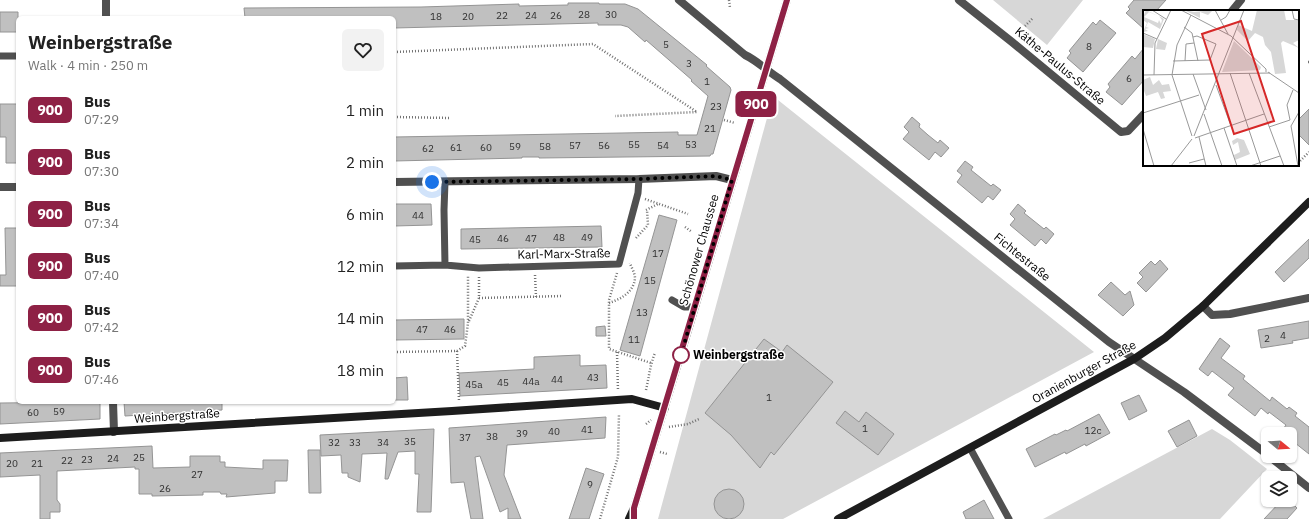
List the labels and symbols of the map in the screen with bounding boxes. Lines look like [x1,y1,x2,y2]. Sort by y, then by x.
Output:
house number: 28 [578,8,590,21]
house number: 30 [605,8,617,21]
house number: 22 [496,9,508,22]
house number: 24 [525,9,537,22]
house number: 26 [550,9,562,22]
house number: 18 [430,10,442,23]
house number: 20 [462,10,474,23]
inset map [1143,10,1299,166]
street label: Käthe-Paulus-Straße [1012,23,1109,108]
house number: 5 [663,38,669,51]
house number: 8 [1086,40,1092,53]
house number: 3 [686,57,692,70]
house number: 6 [1126,72,1132,85]
house number: 1 [704,75,710,88]
line badge: 900 [733,91,779,117]
house number: 23 [710,100,722,113]
house number: 21 [704,122,716,135]
house number: 55 [628,138,640,151]
house number: 53 [685,138,697,151]
house number: 57 [569,139,581,152]
house number: 56 [598,139,610,152]
house number: 54 [657,139,669,152]
house number: 59 [509,140,521,153]
house number: 58 [539,140,551,153]
house number: 61 [450,141,462,154]
house number: 60 [480,141,492,154]
house number: 62 [422,142,434,155]
your location [422,172,442,192]
street label: Schönower Chaussee [675,192,722,307]
house number: 44 [412,209,424,222]
street label: Fichtestraße [991,229,1054,284]
house number: 48 [553,231,565,244]
house number: 49 [581,231,593,244]
house number: 46 [497,232,509,245]
house number: 47 [525,232,537,245]
house number: 45 [469,233,481,246]
street label: Karl-Marx-Straße [517,245,611,262]
house number: 17 [652,247,664,260]
house number: 15 [644,274,656,287]
house number: 13 [636,306,648,319]
house number: 47 [416,323,428,336]
house number: 46 [444,323,456,336]
house number: 4 [1280,329,1286,342]
house number: 2 [1264,332,1270,345]
house number: 11 [628,333,640,346]
street label: Oranienburger Straße [1029,337,1139,406]
marker: Weinbergstraße [672,346,690,364]
place label: Weinbergstraße [693,347,784,362]
house number: 43 [587,371,599,384]
house number: 44 [551,373,563,386]
house number: 44a [522,375,540,388]
house number: 45 [497,376,509,389]
house number: 45a [465,378,483,391]
house number: 1 [766,391,772,404]
house number: 59 [53,405,65,418]
street label: Weinbergstraße [134,405,221,426]
house number: 60 [27,406,39,419]
house number: 1 [862,422,868,435]
house number: 41 [581,423,593,436]
house number: 12c [1084,424,1102,437]
house number: 40 [548,425,560,438]
house number: 39 [516,427,528,440]
north arrow [1261,427,1297,463]
house number: 38 [486,430,498,443]
house number: 37 [459,431,471,444]
house number: 35 [404,435,416,448]
house number: 32 [328,436,340,449]
house number: 33 [349,436,361,449]
house number: 34 [377,436,389,449]
house number: 25 [133,451,145,464]
house number: 24 [107,452,119,465]
house number: 23 [81,453,93,466]
house number: 22 [61,454,73,467]
house number: 20 [6,457,18,470]
house number: 21 [31,457,43,470]
house number: 27 [191,468,203,481]
house number: 9 [587,478,593,491]
house number: 26 [159,482,171,495]

